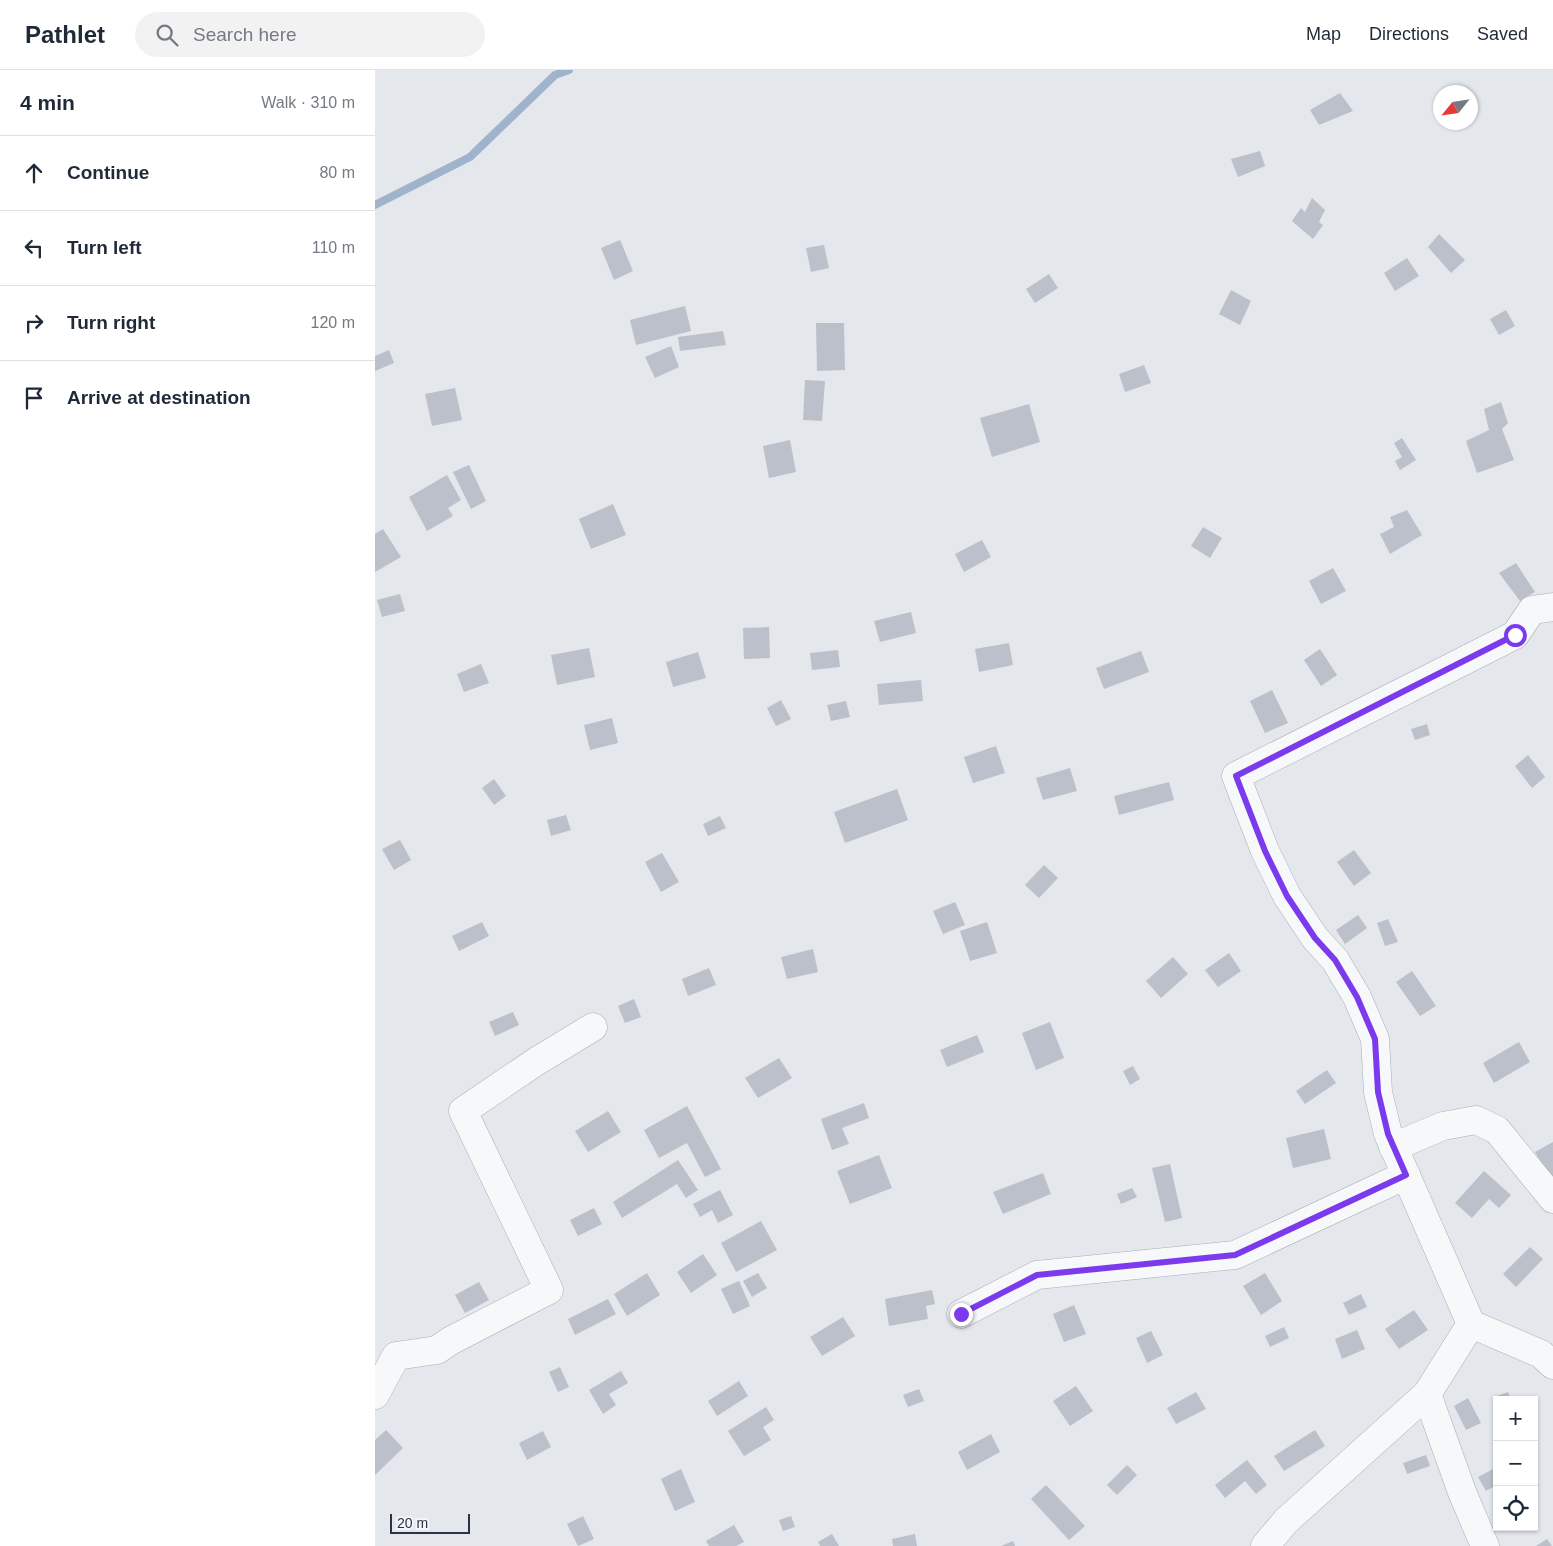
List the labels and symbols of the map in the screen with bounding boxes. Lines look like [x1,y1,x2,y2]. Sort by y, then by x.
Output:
north arrow [1433,85,1478,130]
route start [1504,624,1527,647]
route end [950,1303,973,1326]
scale bar [390,1511,470,1534]

